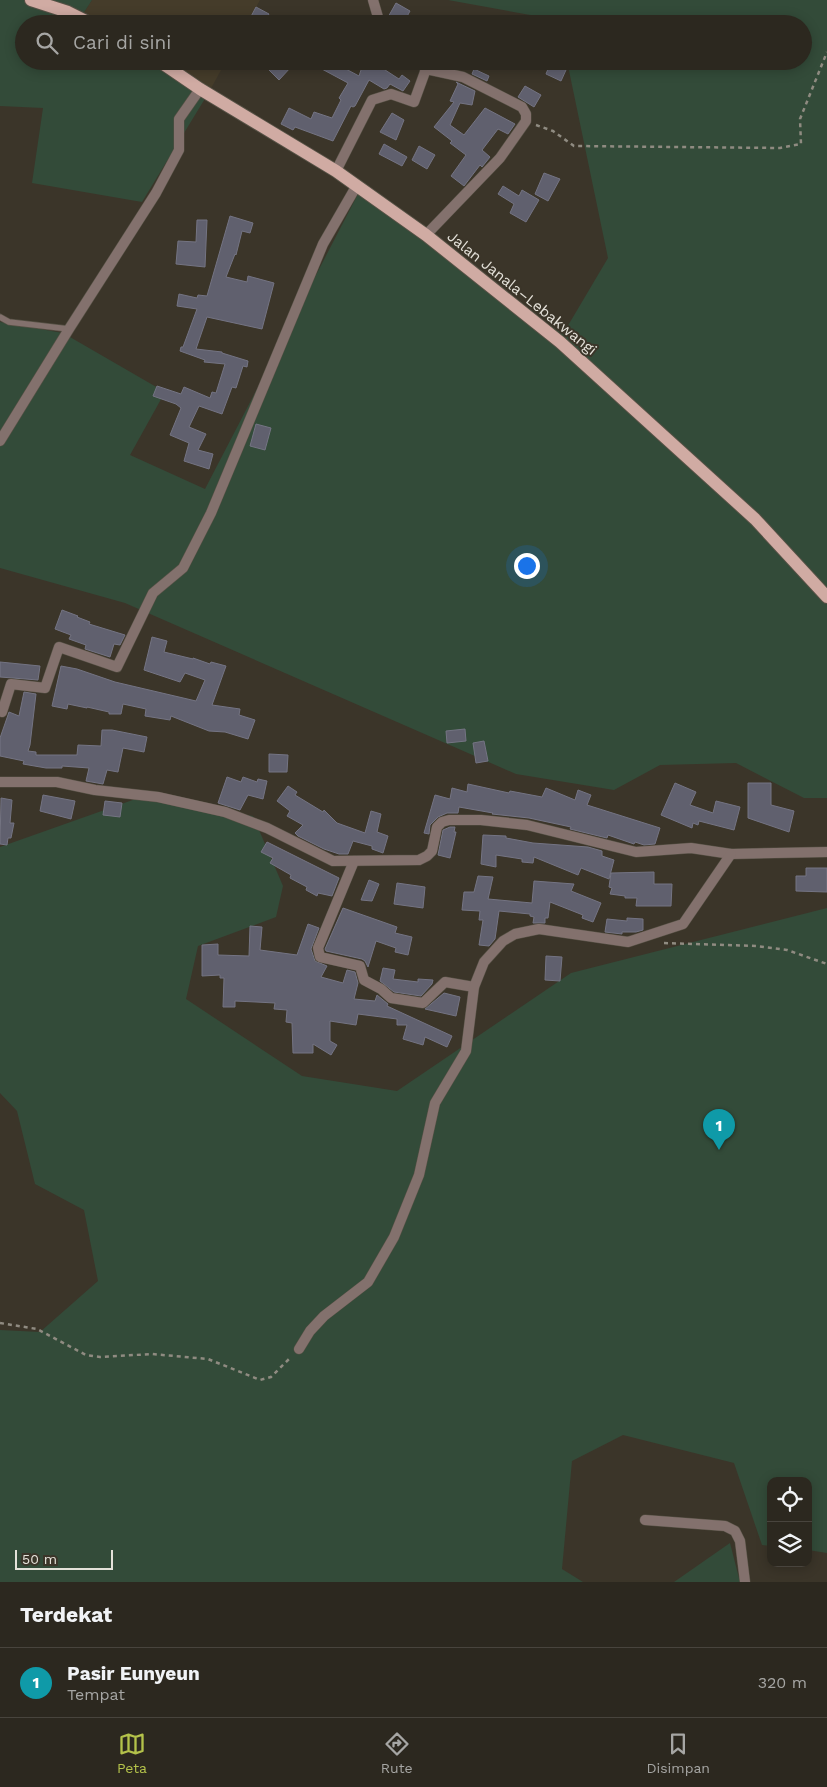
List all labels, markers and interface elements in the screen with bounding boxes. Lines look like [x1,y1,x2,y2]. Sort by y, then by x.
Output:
search box [15,15,812,70]
icon: search [33,29,61,57]
text: Cari di sini [73,31,171,54]
street label: Jalan Janala–Lebakwangi [444,227,600,359]
your location [514,553,540,579]
pin: 1 [703,1109,735,1150]
map controls [767,1477,812,1567]
button: locate [767,1477,812,1522]
button: layers [767,1522,812,1567]
scale bar [15,1547,112,1570]
text: 50 m [22,1551,57,1567]
text: Terdekat [20,1602,112,1627]
text: Pasir Eunyeun [67,1662,200,1685]
text: 1 [33,1673,39,1692]
text: 320 m [758,1673,807,1692]
text: Tempat [67,1685,125,1704]
tab: Peta [117,1730,147,1776]
tab: Rute [381,1730,413,1776]
tab: Disimpan [646,1730,710,1776]

